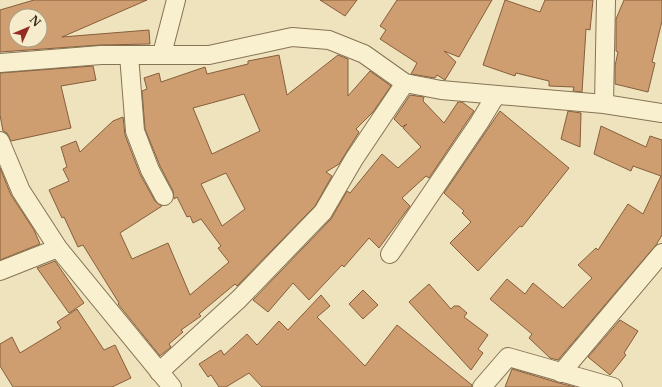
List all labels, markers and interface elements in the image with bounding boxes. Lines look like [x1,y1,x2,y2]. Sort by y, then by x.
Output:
north arrow [8,8,48,48]
text: N [27,12,44,30]

